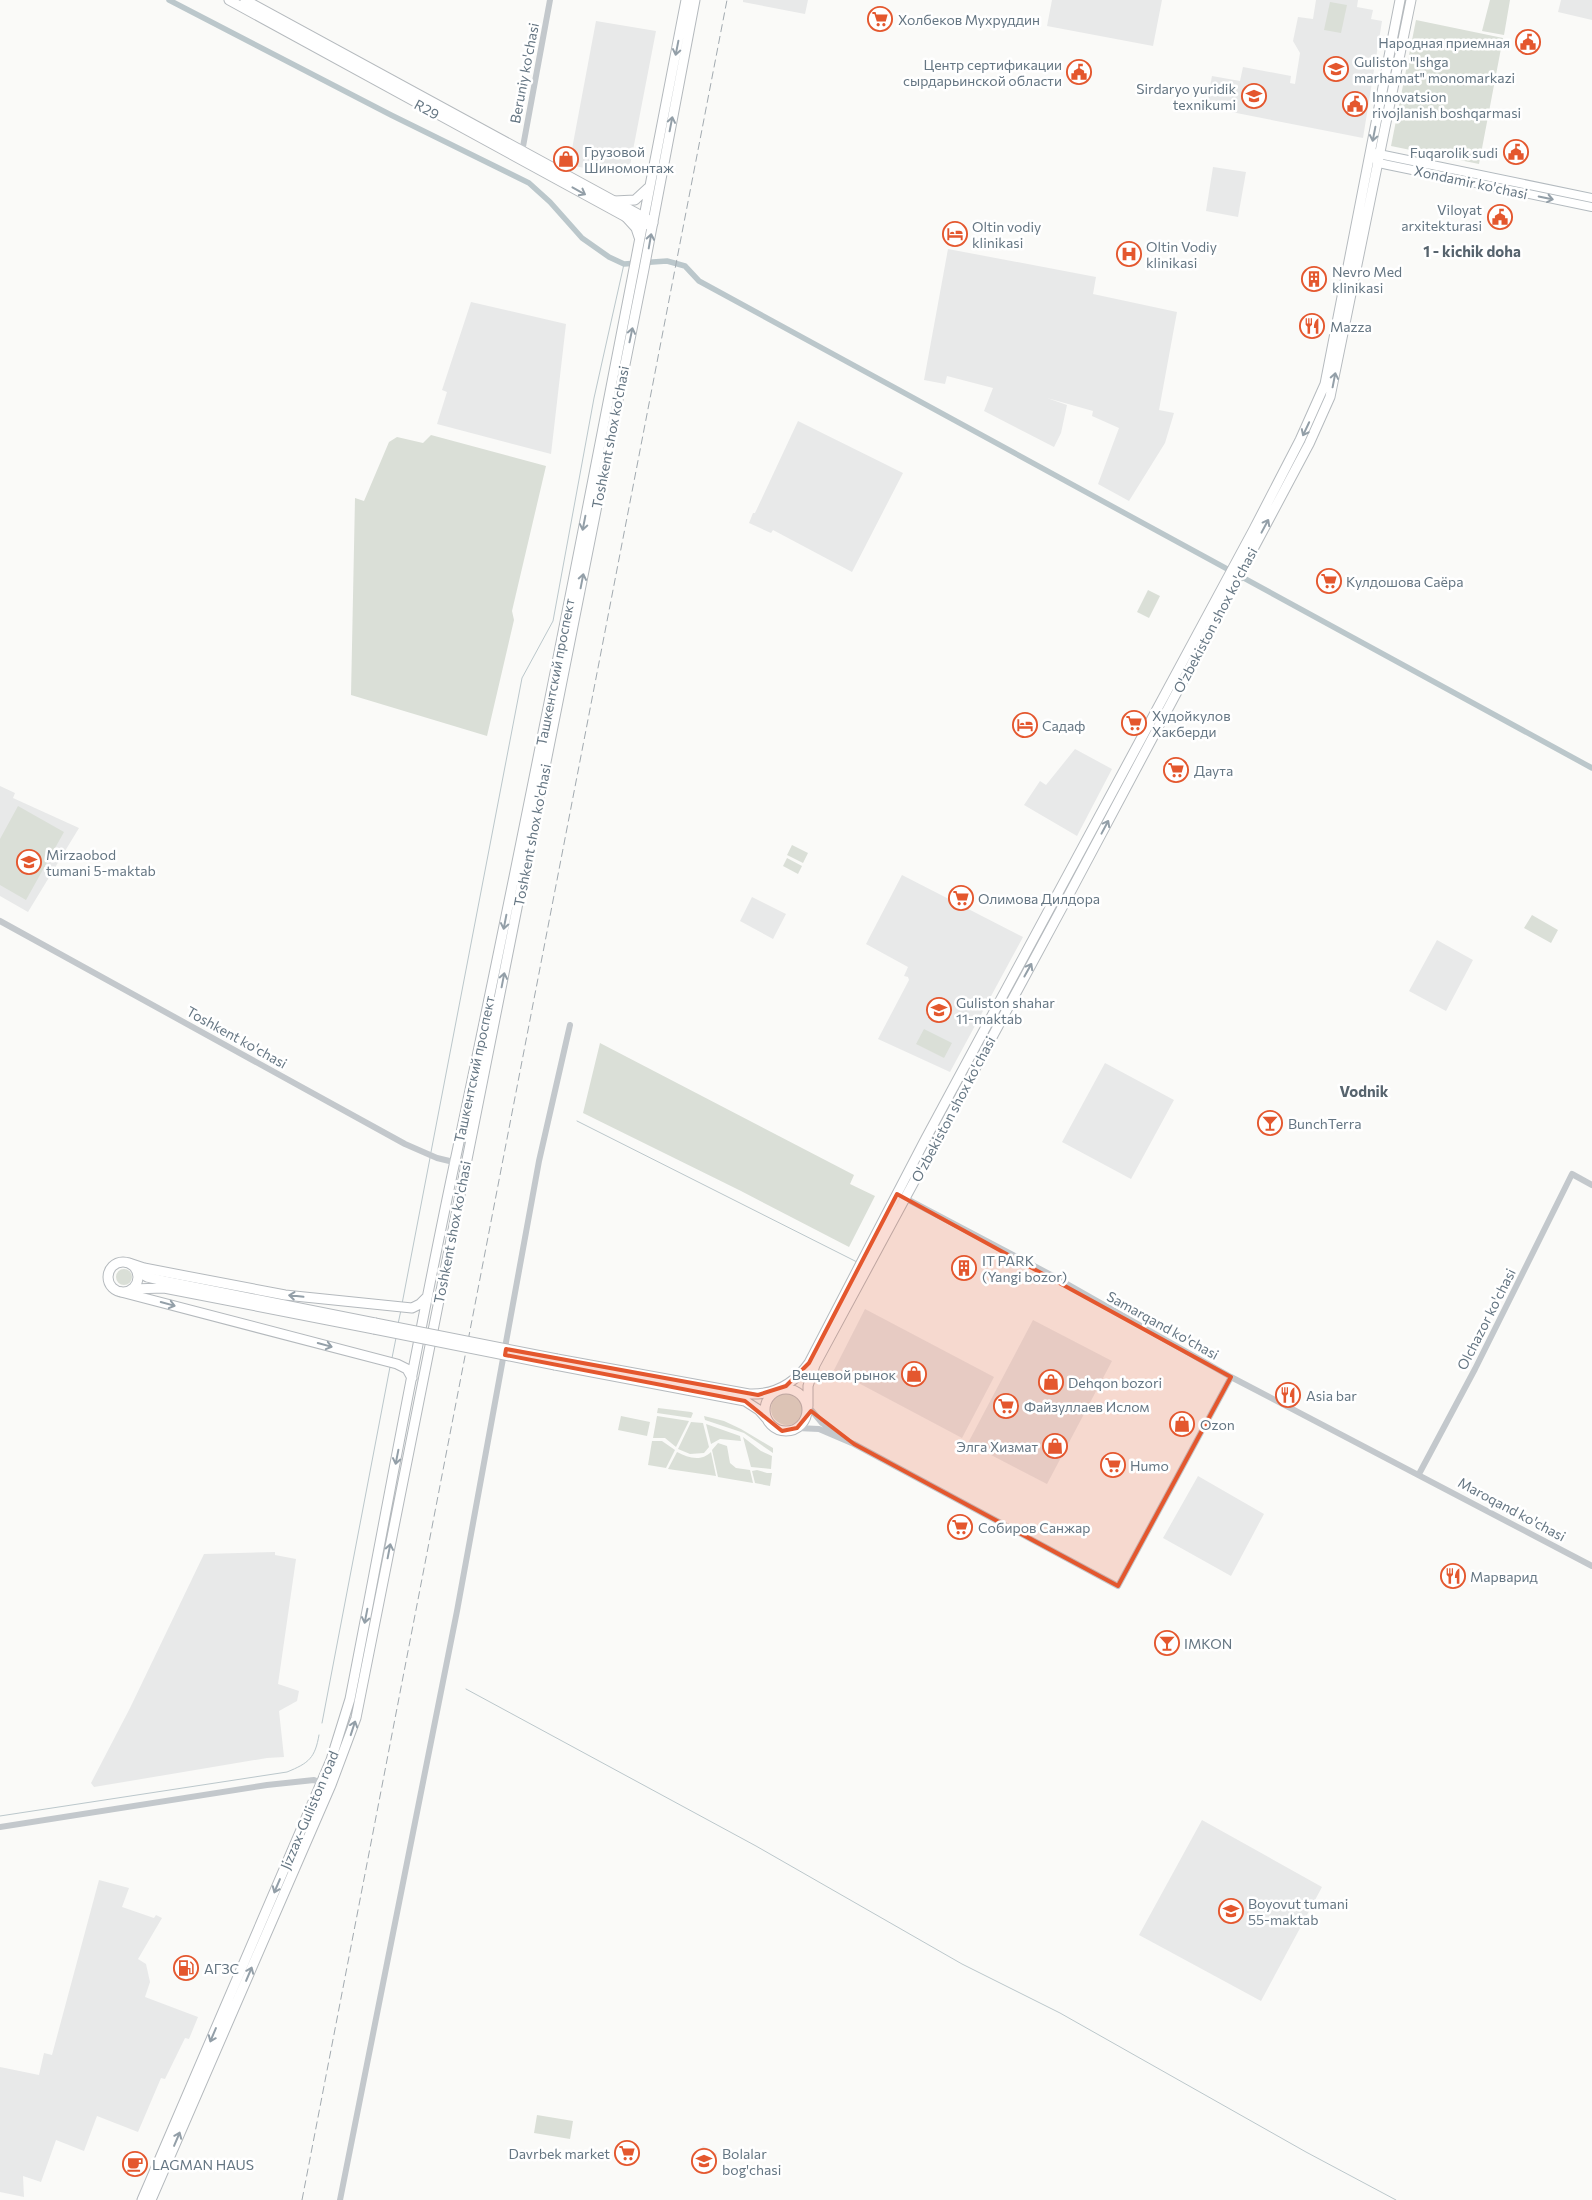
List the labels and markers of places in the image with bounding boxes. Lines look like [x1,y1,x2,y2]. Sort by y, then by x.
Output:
supermarket icon: Холбеков Мухруддин [867,6,893,32]
place label: Холбеков Мухруддин [898,11,1040,28]
public building icon: Народная приемная [1515,29,1541,55]
place label: Народная приемная [1378,34,1510,51]
place label: Guliston "Ishga marhamat" monomarkazi [1354,53,1515,86]
place label: Центр сертификации сырдарьинской области [903,56,1062,89]
school or university icon: Guliston "Ishga marhamat" monomarkazi [1323,56,1349,82]
public building icon: Центр сертификации сырдарьинской области [1066,59,1092,85]
place label: Sirdaryo yuridik texnikumi [1136,80,1236,113]
school or university icon: Sirdaryo yuridik texnikumi [1241,83,1267,109]
place label: Innovatsion rivojlanish boshqarmasi [1372,88,1521,121]
public building icon: Innovatsion rivojlanish boshqarmasi [1342,91,1368,117]
public building icon: Fuqarolik sudi [1503,139,1529,165]
place label: Грузовой Шиномонтаж [584,143,674,176]
place label: Fuqarolik sudi [1410,144,1498,161]
shop icon: Грузовой Шиномонтаж [553,146,579,172]
place label: Viloyat arxitekturasi [1401,201,1482,234]
public building icon: Viloyat arxitekturasi [1487,204,1513,230]
place label: Oltin vodiy klinikasi [972,218,1041,251]
hotel icon: Oltin vodiy klinikasi [942,221,968,247]
place label: Oltin Vodiy klinikasi [1146,238,1217,271]
hospital icon: Oltin Vodiy klinikasi [1116,241,1142,267]
place label: Nevro Med klinikasi [1332,263,1402,296]
building icon: Nevro Med klinikasi [1301,266,1327,292]
restaurant icon: Mazza [1299,313,1325,339]
place label: Mazza [1330,318,1372,335]
supermarket icon: Кулдошова Саёра [1316,568,1342,594]
place label: Кулдошова Саёра [1346,573,1463,590]
place label: Худойкулов Хакберди [1152,707,1231,740]
supermarket icon: Худойкулов Хакберди [1121,710,1147,736]
hotel icon: Садаф [1012,712,1038,738]
place label: Садаф [1042,717,1085,734]
supermarket icon: Даута [1163,757,1189,783]
place label: Даута [1194,762,1233,779]
place label: Mirzaobod tumani 5-maktab [46,846,156,879]
school or university icon: Mirzaobod tumani 5-maktab [16,849,42,875]
supermarket icon: Олимова Дилдора [948,885,974,911]
place label: Олимова Дилдора [978,890,1100,907]
place label: Guliston shahar 11-maktab [956,994,1055,1027]
school or university icon: Guliston shahar 11-maktab [926,997,952,1023]
bar icon: BunchTerra [1257,1110,1283,1136]
place label: BunchTerra [1288,1115,1361,1132]
place label: IT PARK (Yangi bozor) [982,1252,1067,1285]
building icon: IT PARK (Yangi bozor) [951,1255,977,1281]
shop icon: Вещевой рынок [901,1361,927,1387]
place label: Вещевой рынок [792,1366,897,1383]
shop icon: Dehqon bozori [1038,1369,1064,1395]
place label: Dehqon bozori [1068,1374,1162,1391]
restaurant icon: Asia bar [1275,1382,1301,1408]
place label: Asia bar [1306,1387,1357,1404]
supermarket icon: Файзуллаев Ислом [993,1393,1019,1419]
place label: Файзуллаев Ислом [1024,1398,1150,1415]
shop icon: Ozon [1169,1411,1195,1437]
place label: Ozon [1200,1416,1235,1433]
shop icon: Элга Хизмат [1042,1433,1068,1459]
place label: Элга Хизмат [956,1438,1038,1455]
supermarket icon: Humo [1100,1452,1126,1478]
place label: Humo [1130,1457,1169,1474]
supermarket icon: Собиров Санжар [947,1514,973,1540]
place label: Собиров Санжар [978,1519,1091,1536]
restaurant icon: Марварид [1440,1563,1466,1589]
place label: Марварид [1470,1568,1538,1585]
bar icon: IMKON [1154,1630,1180,1656]
place label: IMKON [1184,1635,1232,1652]
place label: Boyovut tumani 55-maktab [1248,1895,1348,1928]
school or university icon: Boyovut tumani 55-maktab [1218,1898,1244,1924]
fuel station icon: АГЗС [173,1955,199,1981]
place label: АГЗС [204,1960,239,1977]
supermarket icon: Davrbek market [614,2140,640,2166]
place label: Davrbek market [508,2145,610,2162]
place label: Bolalar bog'chasi [722,2145,781,2178]
school or university icon: Bolalar bog'chasi [691,2148,717,2174]
cafe icon: LAGMAN HAUS [122,2151,148,2177]
place label: LAGMAN HAUS [152,2156,254,2173]

